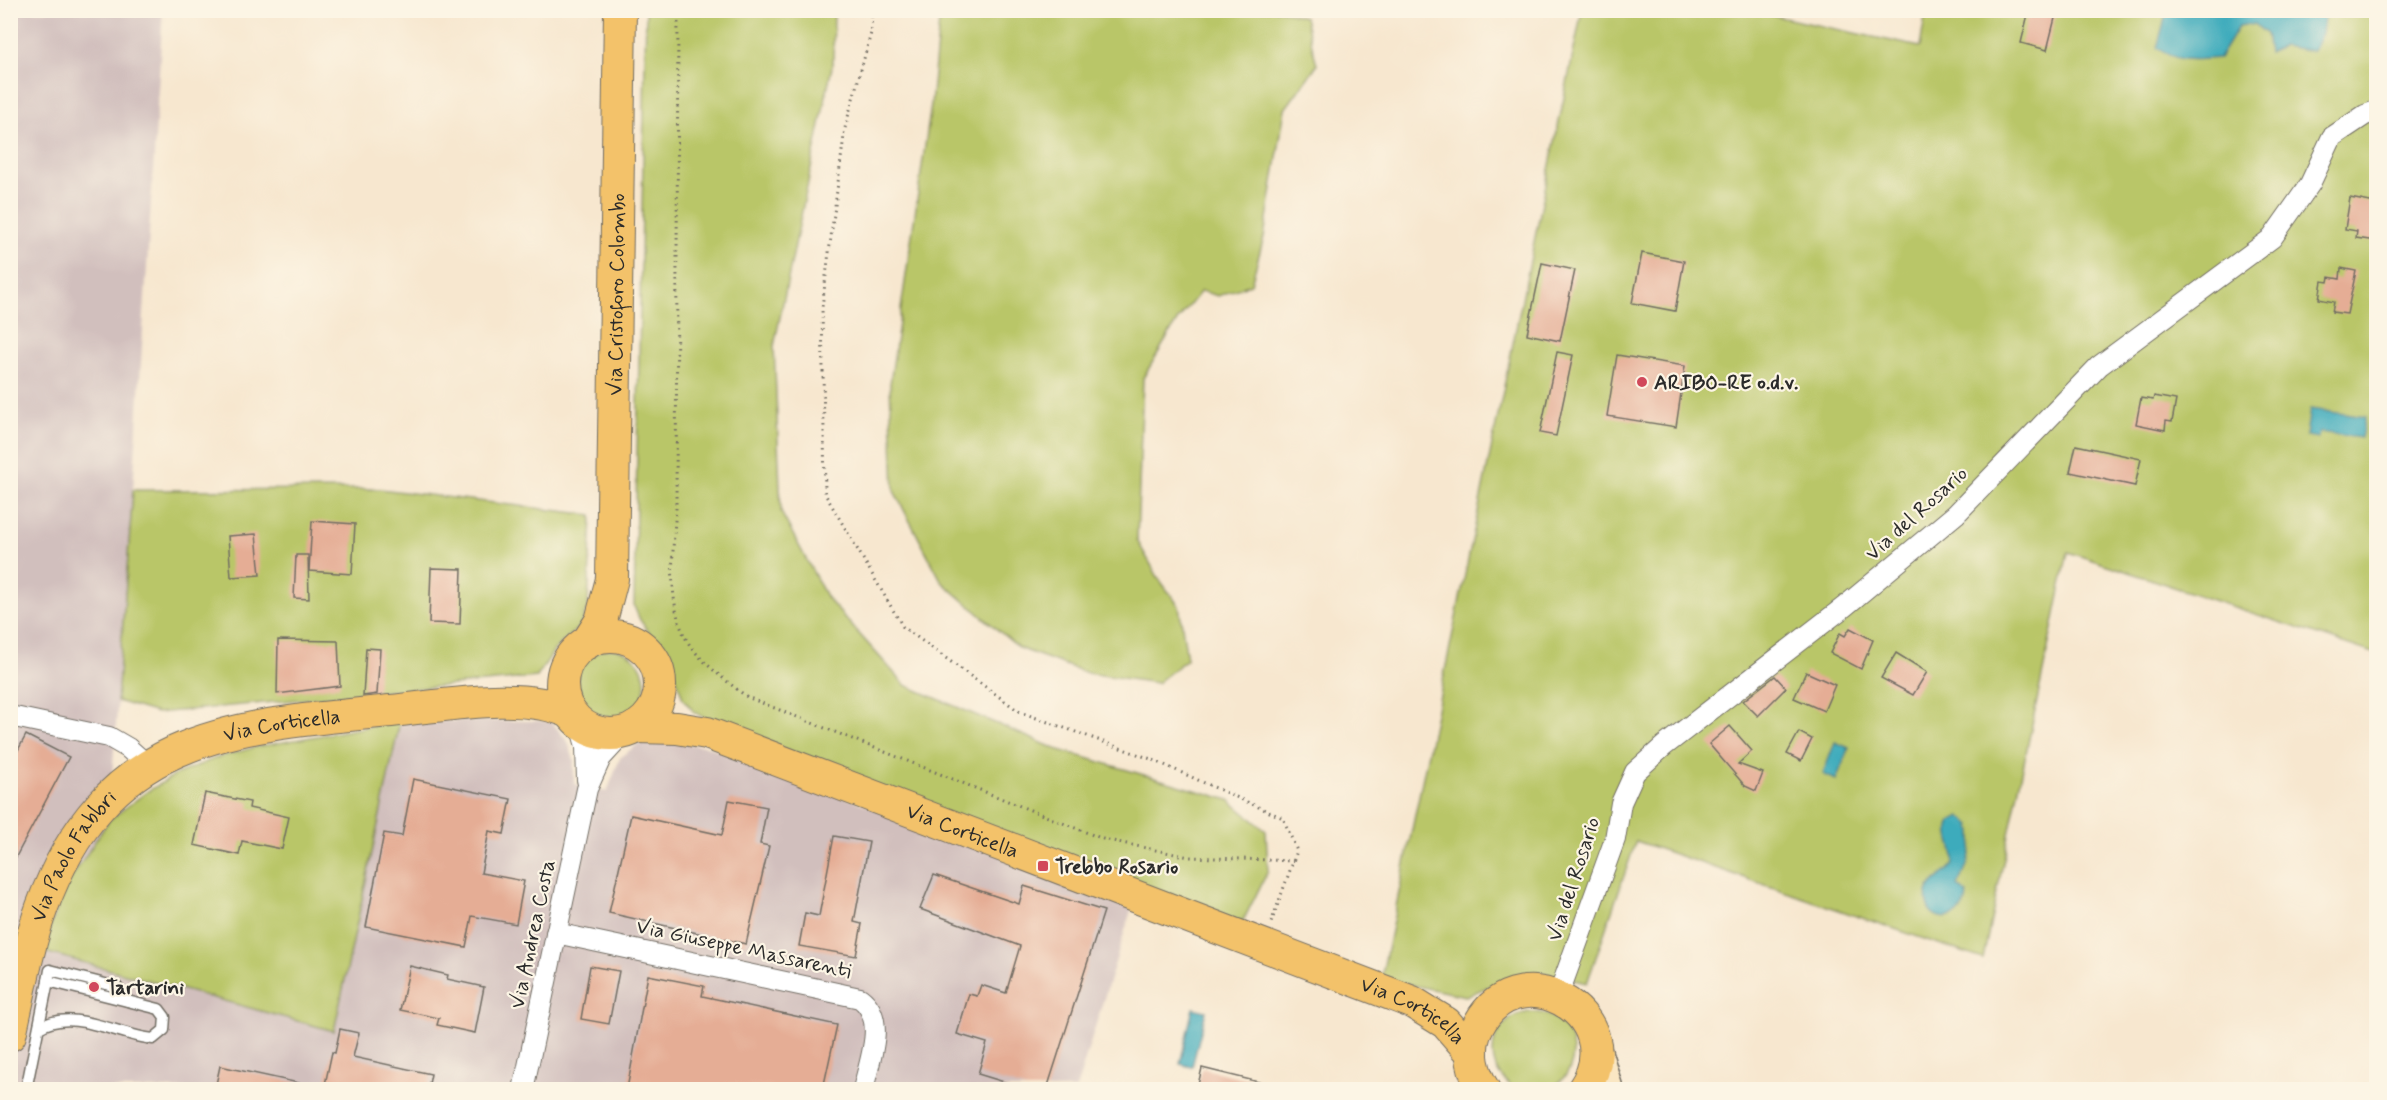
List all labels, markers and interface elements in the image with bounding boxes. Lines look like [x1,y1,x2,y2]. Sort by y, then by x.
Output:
street label: Via Cristoforo Colombo [602,193,633,396]
place label: ARIBO-RE o.d.v. [1654,369,1798,397]
marker: ARIBO-RE o.d.v. [1635,375,1649,389]
street label: Via del Rosario [1859,460,1974,567]
street label: Via Corticella [220,703,342,749]
street label: Via Paolo Fabbri [25,784,123,926]
street label: Via Corticella [902,797,1022,866]
street label: Via del Rosario [1541,814,1607,945]
place label: Trebbo Rosario [1055,853,1178,881]
street label: Via Andrea Costa [504,857,562,1011]
marker: Trebbo Rosario [1036,859,1050,873]
street label: Via Giuseppe Massarenti [634,912,854,985]
street label: Via Corticella [1356,971,1472,1051]
place label: Tartarini [106,974,184,1002]
marker: Tartarini [87,980,101,994]

